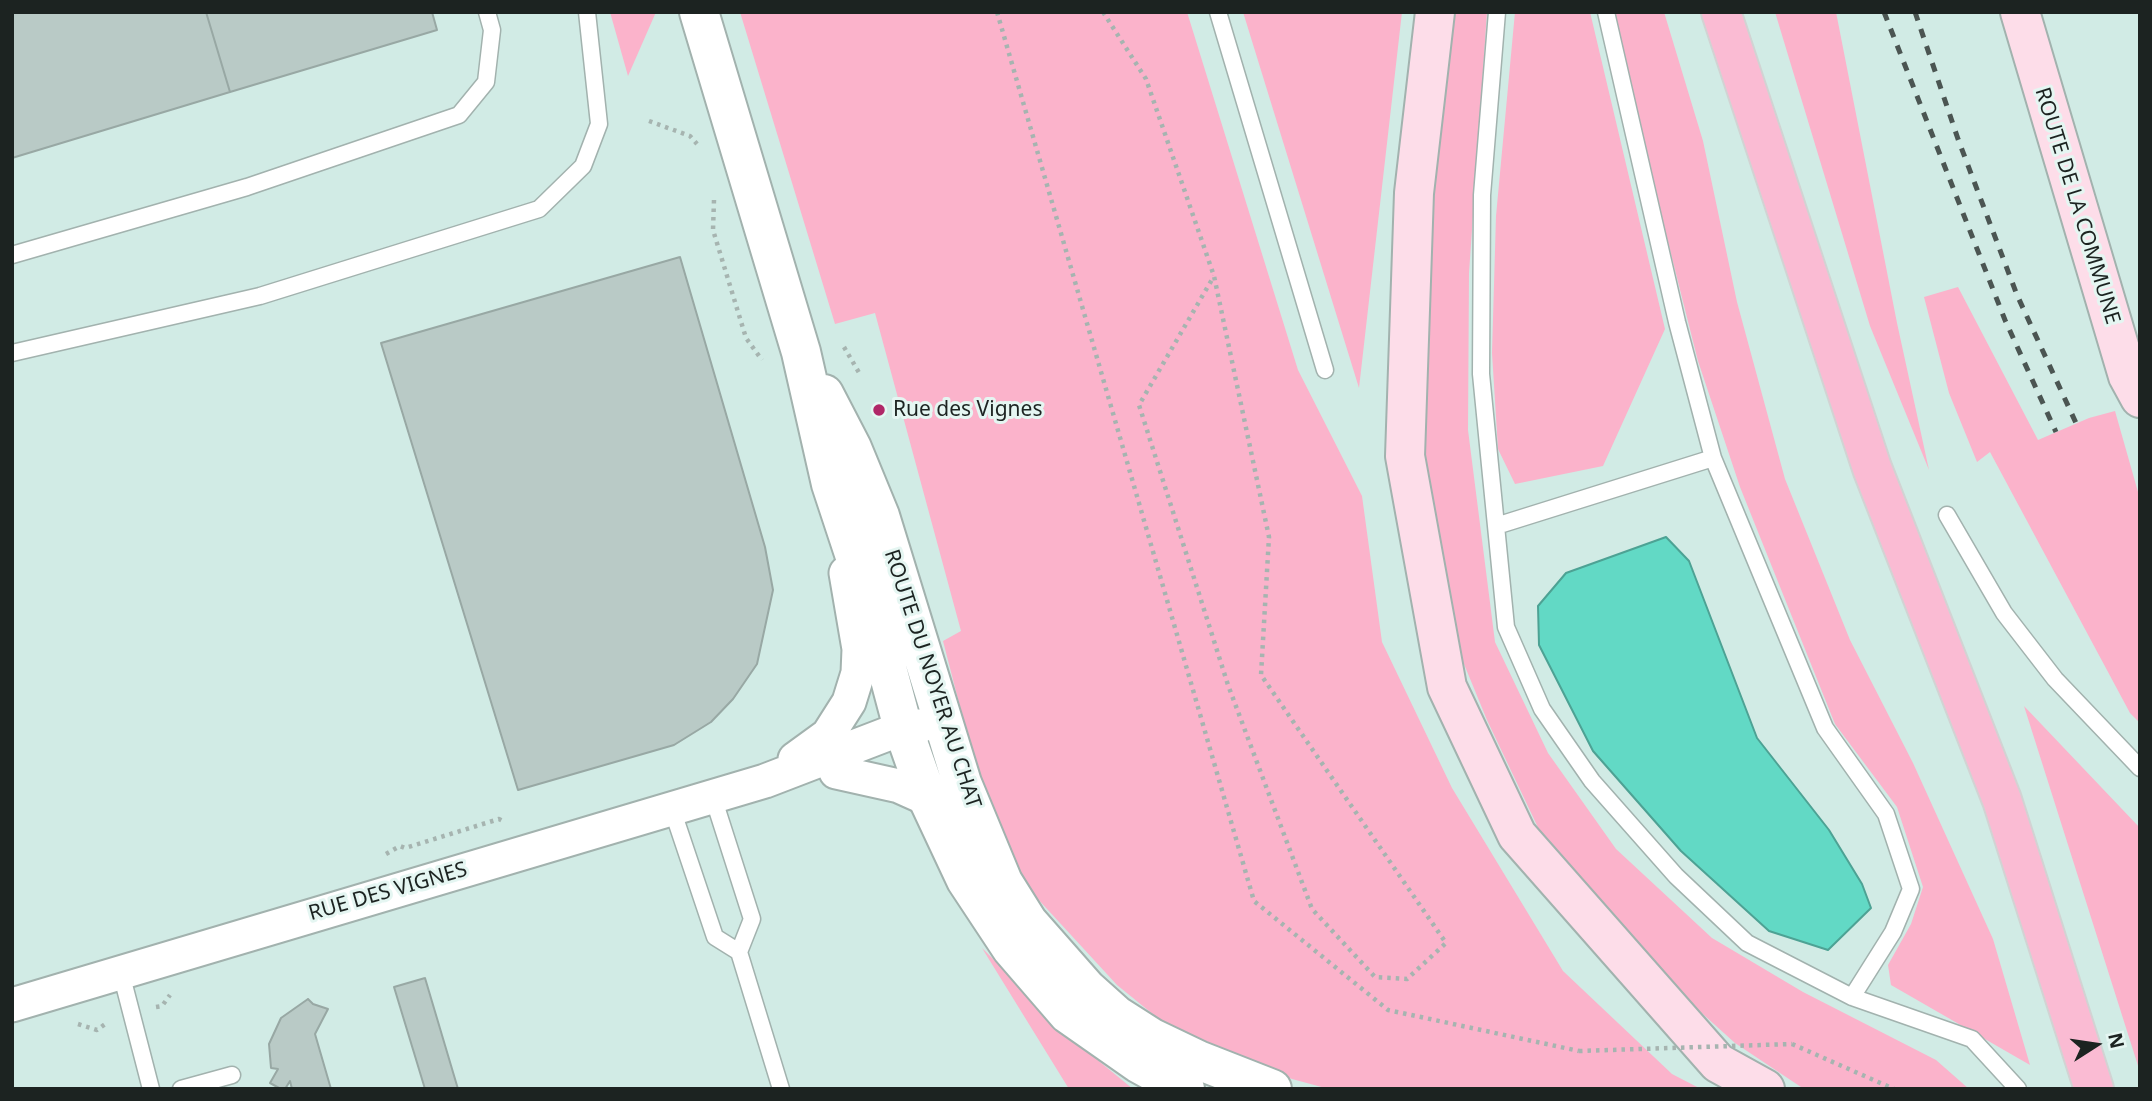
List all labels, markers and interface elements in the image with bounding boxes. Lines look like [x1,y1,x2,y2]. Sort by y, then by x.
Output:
street label: ROUTE DE LA COMMUNE [2029,85,2125,327]
place label: Rue des Vignes [893,397,1042,423]
marker: Rue des Vignes [871,402,887,418]
street label: ROUTE DU NOYER AU CHAT [878,546,986,812]
street label: RUE DES VIGNES [306,857,470,927]
north arrow [2061,1010,2131,1080]
text: N [2102,1030,2131,1051]

